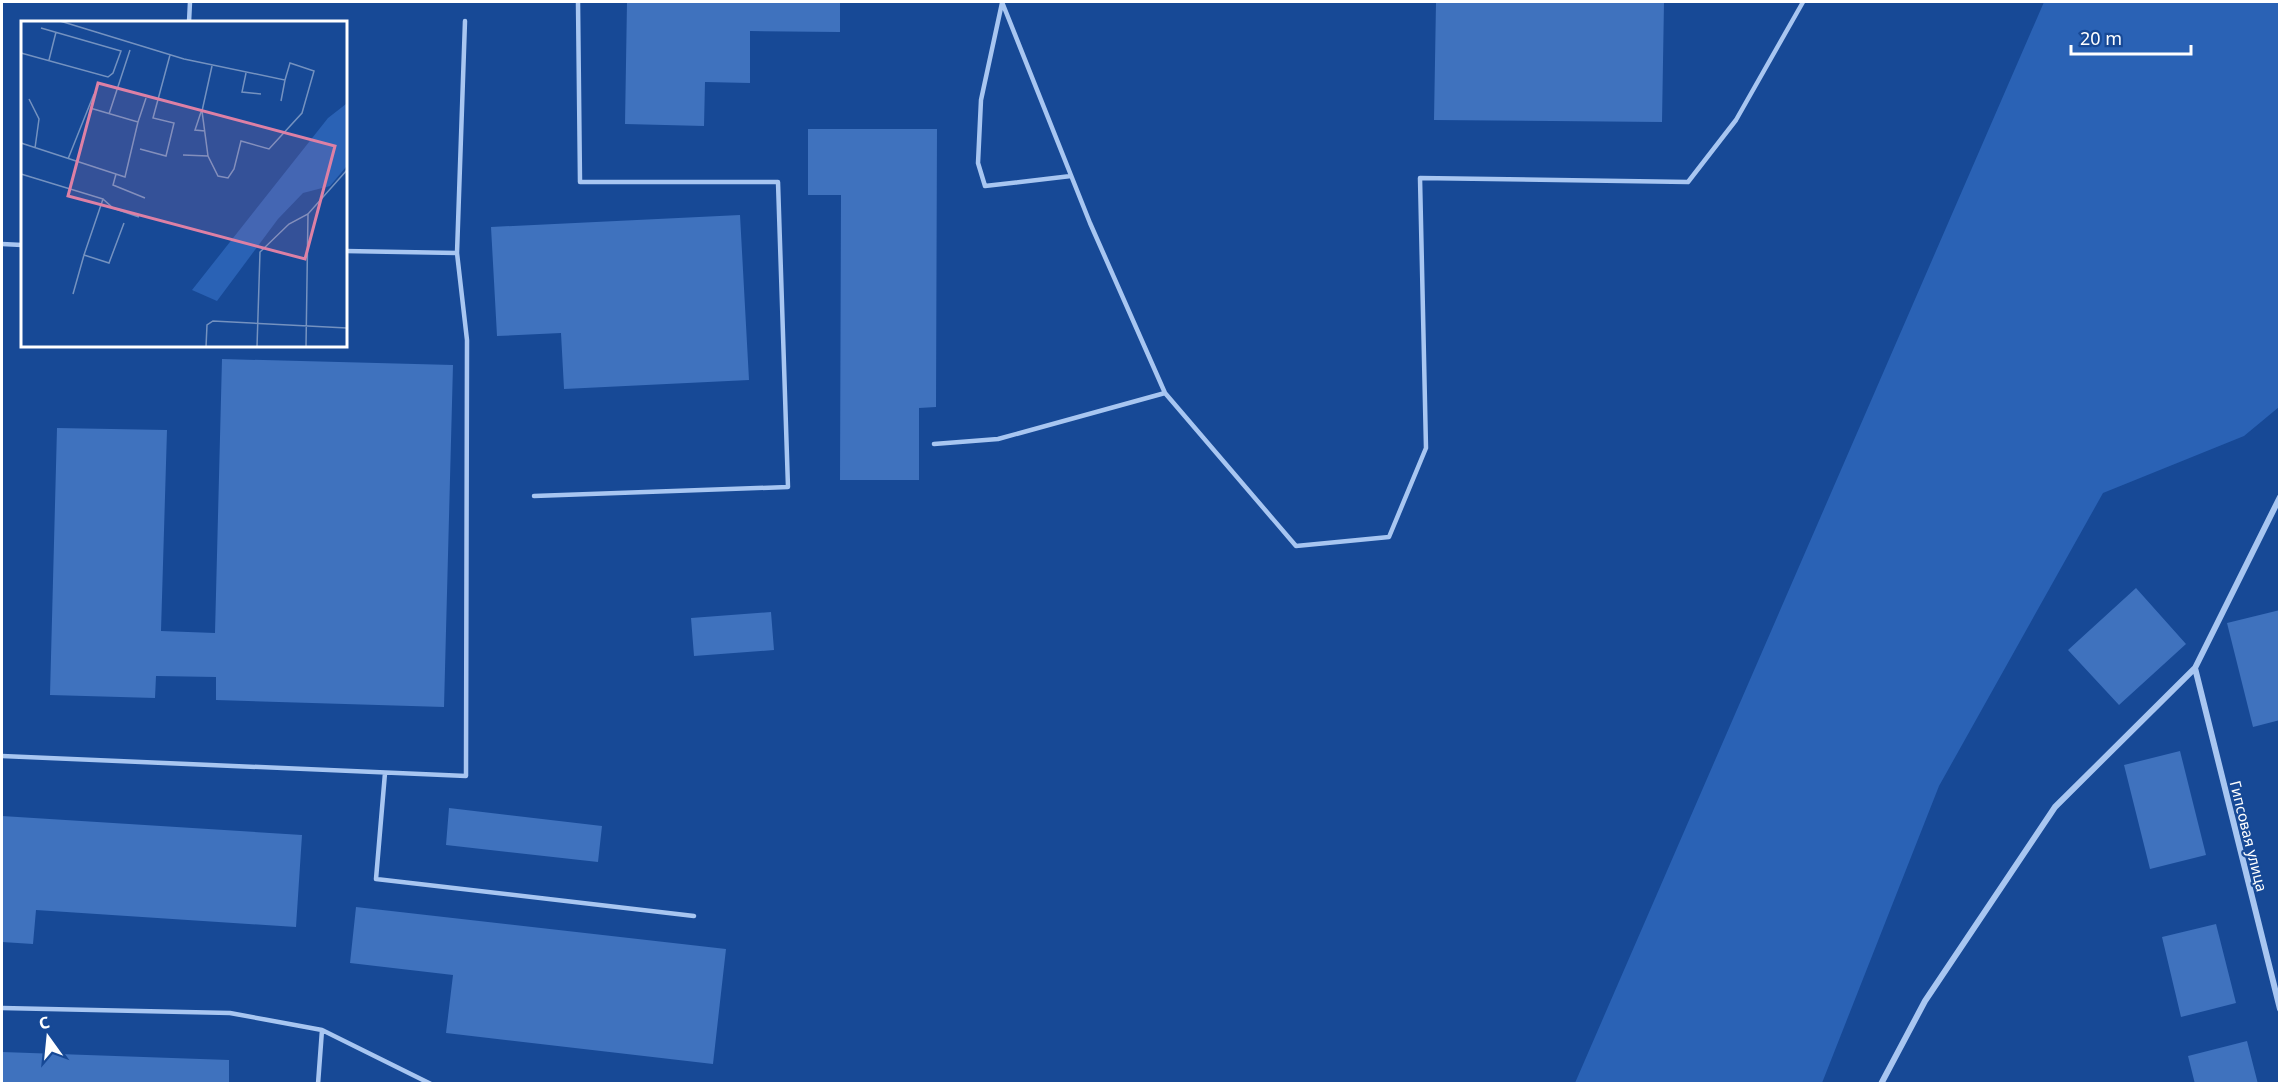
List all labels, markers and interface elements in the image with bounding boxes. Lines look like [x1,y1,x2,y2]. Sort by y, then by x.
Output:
scale bar [2071,18,2191,56]
inset map [21,21,346,346]
text: 20 m [2080,26,2122,50]
street label: Гипсовая улица [2226,778,2272,894]
north arrow [18,1007,78,1067]
text: С [36,1011,52,1034]

